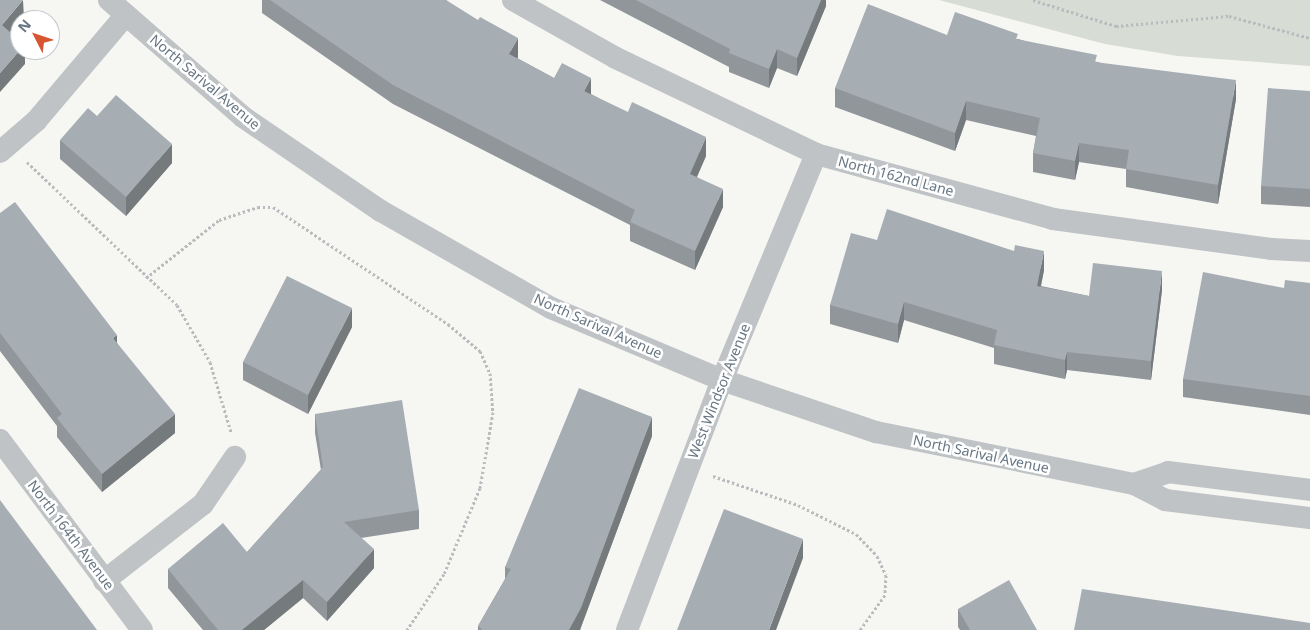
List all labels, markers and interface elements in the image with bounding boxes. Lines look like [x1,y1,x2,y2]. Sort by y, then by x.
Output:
north arrow [10,10,60,60]
text: N [13,15,35,36]
street label: North Sarival Avenue [147,31,263,133]
street label: North 162nd Lane [836,152,956,200]
street label: North Sarival Avenue [531,290,665,362]
street label: West Windsor Avenue [684,321,754,461]
street label: North Sarival Avenue [911,431,1051,477]
street label: North 164th Avenue [24,477,118,593]

